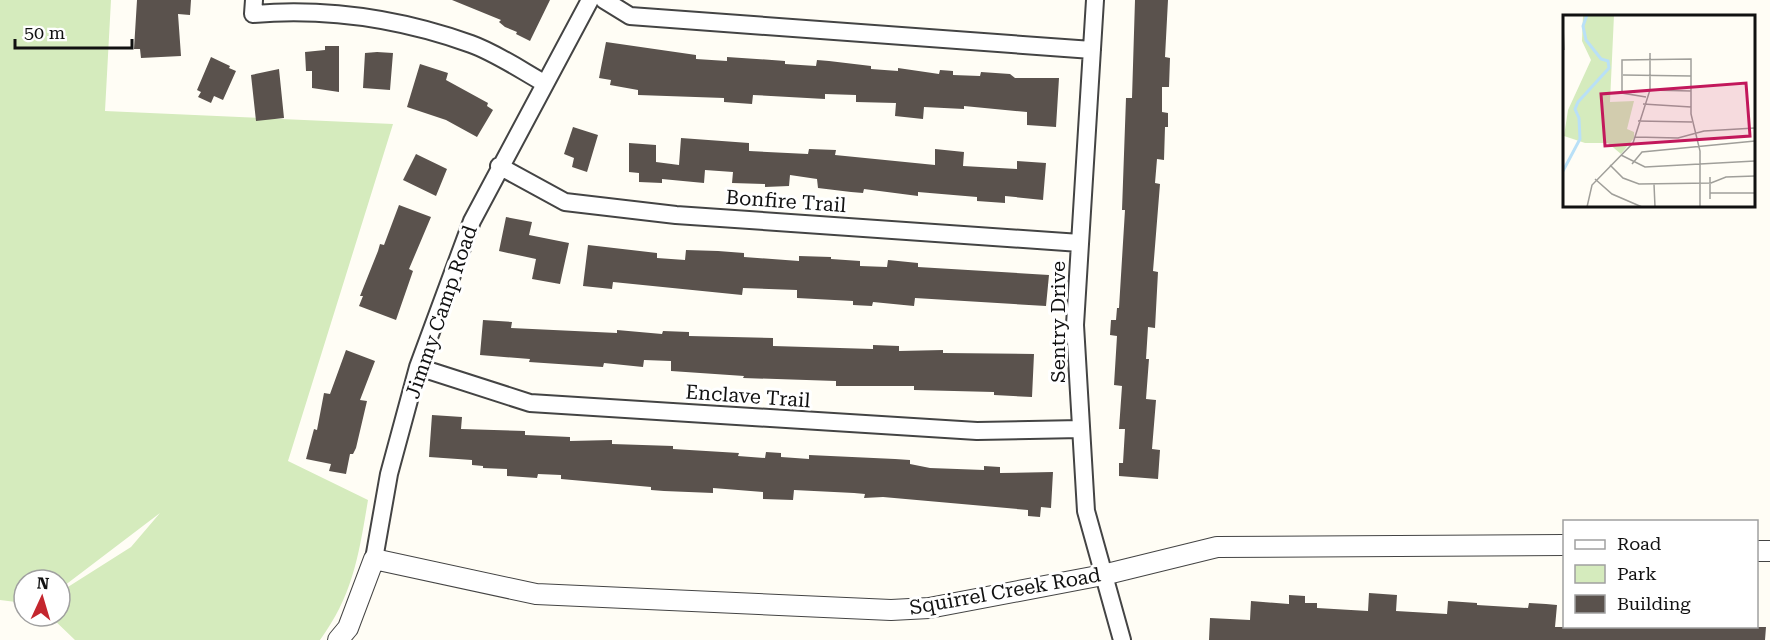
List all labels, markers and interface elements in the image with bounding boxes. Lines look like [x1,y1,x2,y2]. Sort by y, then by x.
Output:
scale bar [15,12,132,50]
inset map [1563,15,1755,207]
text: 50 m [24,22,65,43]
street label: Bonfire Trail [725,185,847,217]
street label: Jimmy Camp Road [400,222,482,402]
street label: Sentry Drive [1046,261,1070,383]
street label: Enclave Trail [685,380,811,412]
legend [1563,520,1758,628]
text: Road [1617,533,1662,554]
street label: Squirrel Creek Road [907,562,1103,620]
text: Park [1617,563,1657,584]
north arrow [12,568,72,628]
text: N [36,574,50,593]
text: Building [1617,593,1691,614]

